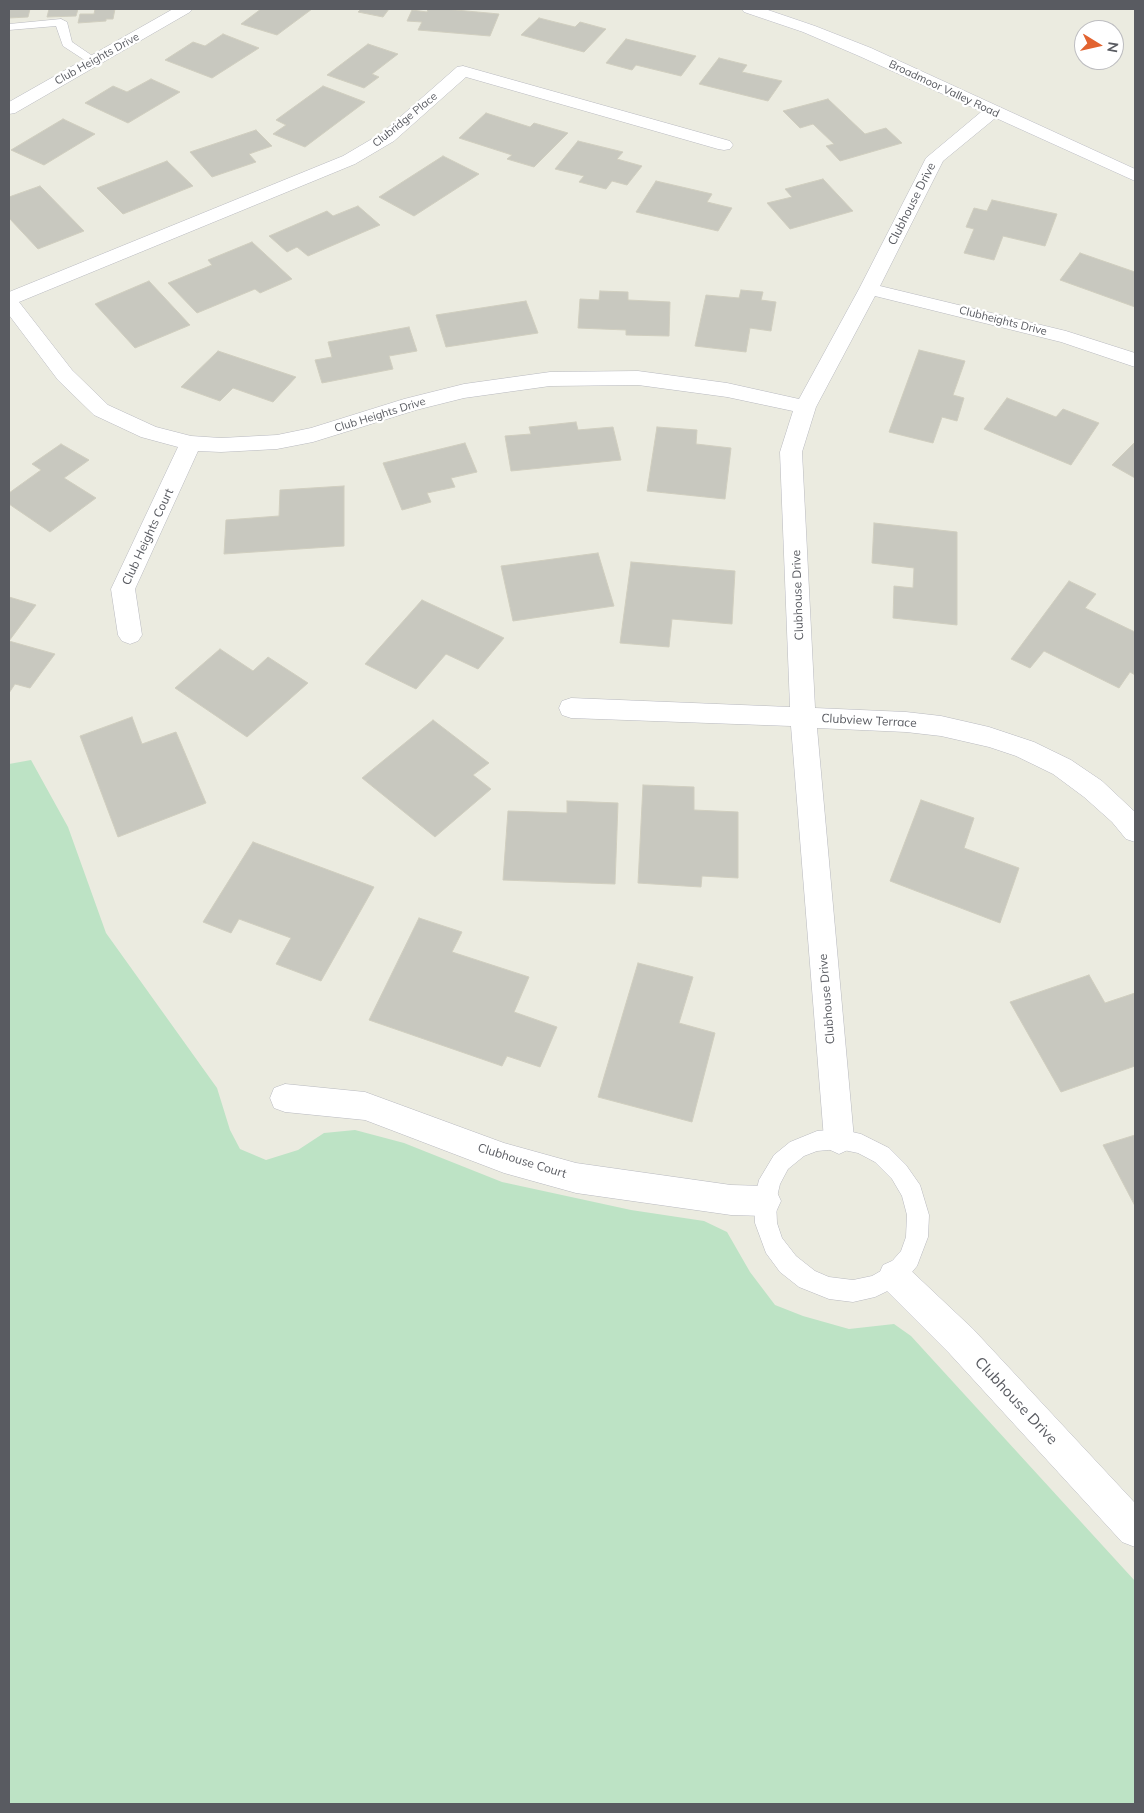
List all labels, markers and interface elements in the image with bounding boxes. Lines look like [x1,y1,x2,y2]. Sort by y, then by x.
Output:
north arrow [1074,20,1124,70]
street label: Club Heights Drive [52,30,142,88]
text: N [1103,41,1123,54]
street label: Broadmoor Valley Road [887,58,1001,120]
street label: Clubridge Place [370,90,440,150]
street label: Clubhouse Drive [885,160,939,248]
street label: Clubheights Drive [958,304,1048,338]
street label: Club Heights Drive [333,395,427,435]
street label: Club Heights Court [119,486,177,588]
street label: Clubhouse Drive [789,549,807,641]
street label: Clubview Terrace [821,711,917,731]
street label: Clubhouse Drive [816,953,838,1045]
street label: Clubhouse Court [476,1141,568,1181]
street label: Clubhouse Drive [971,1353,1061,1449]

